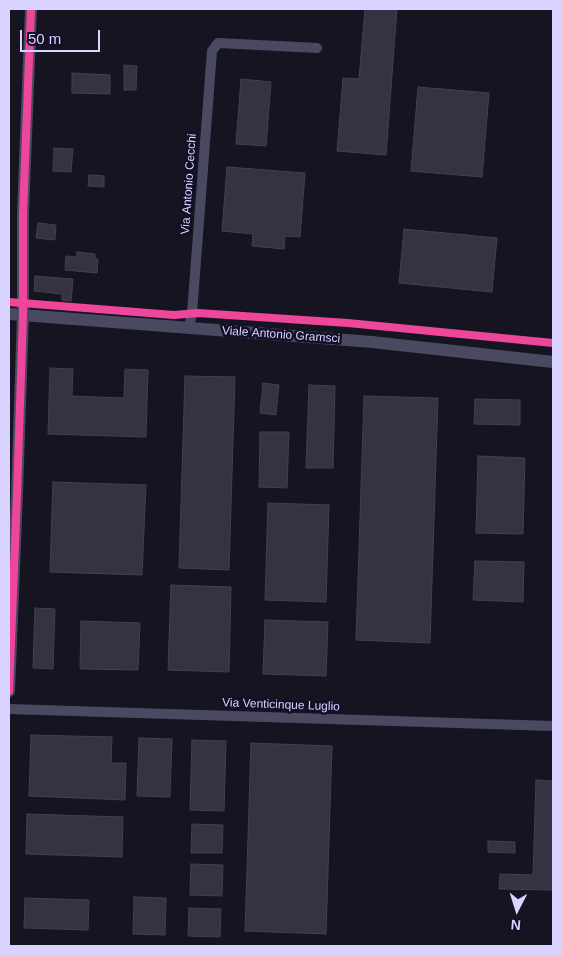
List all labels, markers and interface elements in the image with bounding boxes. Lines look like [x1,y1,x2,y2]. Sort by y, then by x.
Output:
scale bar [22,20,102,52]
text: 50 m [28,30,61,47]
street label: Via Antonio Cecchi [178,133,200,235]
street label: Viale Antonio Gramsci [221,324,341,346]
street label: Via Venticinque Luglio [222,696,340,714]
north arrow [492,885,542,935]
text: N [510,917,521,933]

